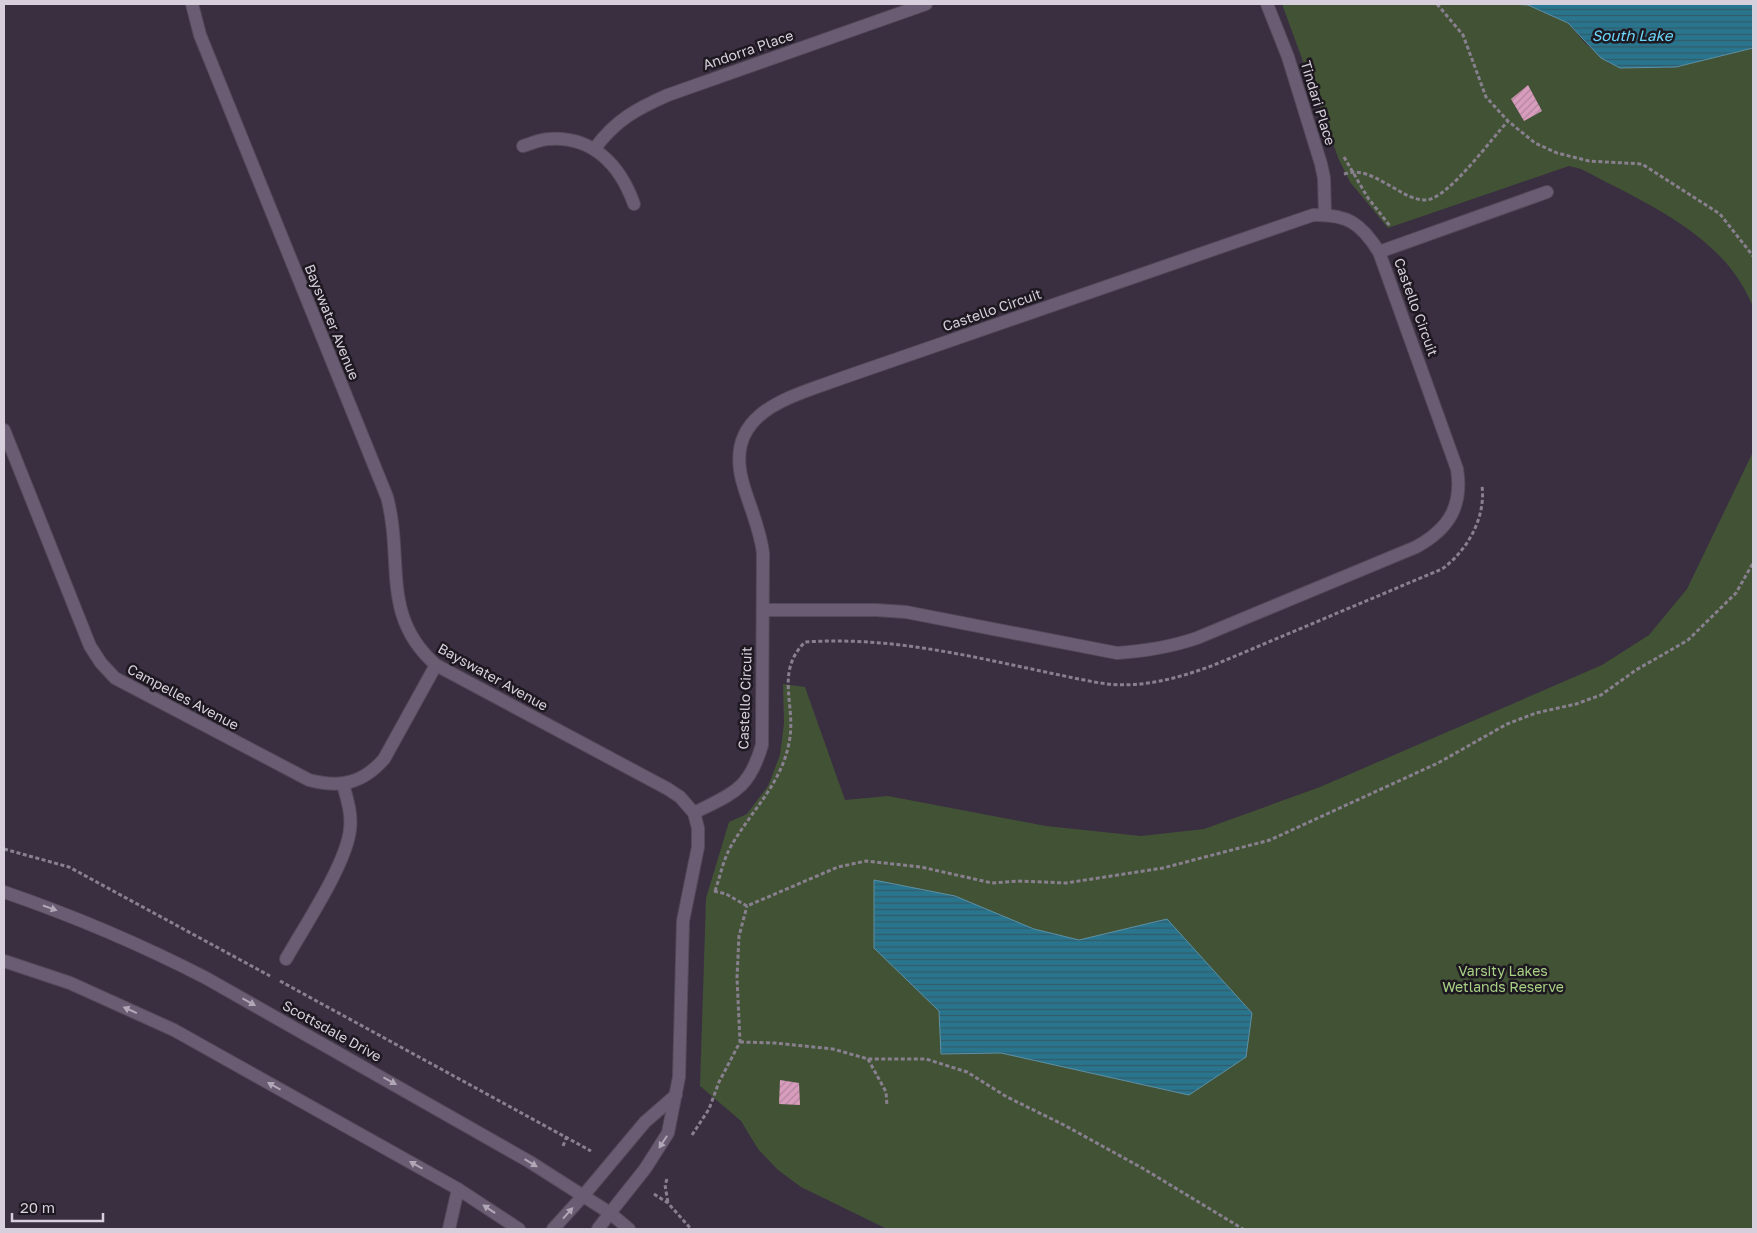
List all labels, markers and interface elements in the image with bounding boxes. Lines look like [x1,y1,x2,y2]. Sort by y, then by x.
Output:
street label: Andorra Place [700,26,795,73]
water label: South Lake [1592,26,1674,44]
street label: Tindari Place [1298,58,1339,147]
street label: Castello Circuit [1391,255,1442,358]
street label: Bayswater Avenue [302,262,363,382]
street label: Castello Circuit [940,285,1043,334]
street label: Bayswater Avenue [435,639,551,714]
street label: Castello Circuit [734,646,755,750]
street label: Campelles Avenue [125,660,242,733]
one-way arrow [43,904,58,912]
park label: Varsity Lakes Wetlands Reserve [1442,962,1564,995]
street label: Scottsdale Drive [280,996,385,1065]
one-way arrow [242,997,255,1006]
one-way arrow [123,1006,137,1014]
one-way arrow [383,1077,397,1086]
one-way arrow [267,1081,281,1090]
one-way arrow [658,1135,667,1148]
one-way arrow [524,1159,537,1168]
one-way arrow [408,1161,423,1169]
scale bar [12,1190,104,1222]
text: 20 m [20,1198,55,1216]
one-way arrow [482,1204,495,1214]
one-way arrow [562,1207,574,1219]

